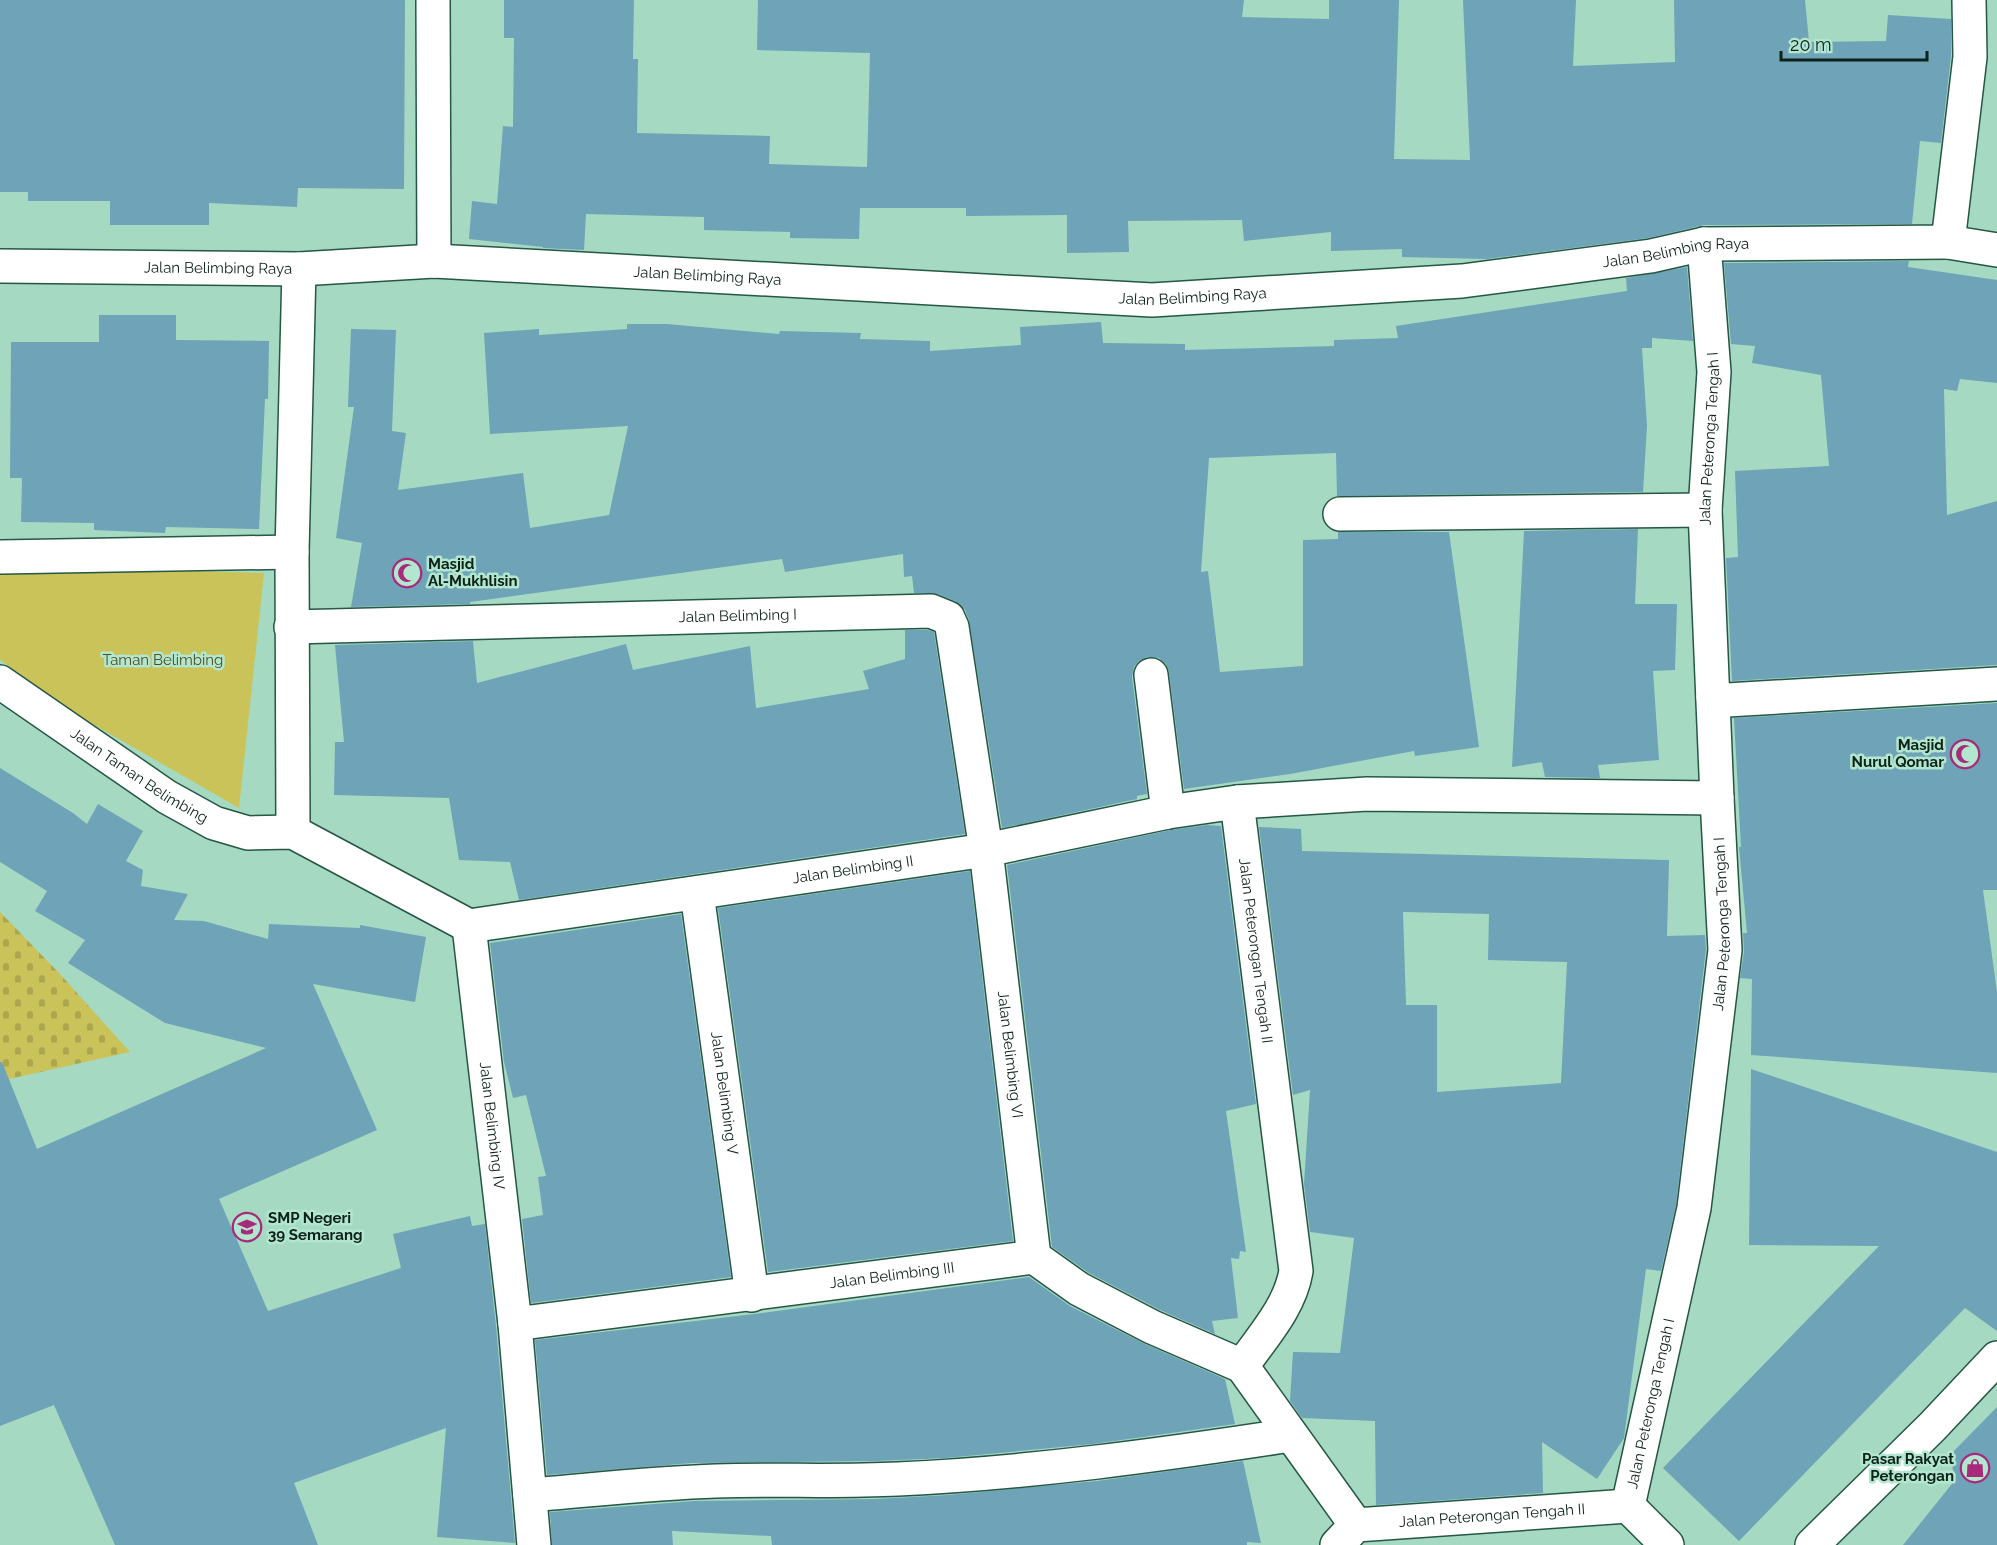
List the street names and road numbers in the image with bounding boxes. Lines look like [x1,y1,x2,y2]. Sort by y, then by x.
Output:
street label: Jalan Belimbing Raya [1602,235,1749,271]
street label: Jalan Belimbing Raya [144,258,292,278]
street label: Jalan Belimbing Raya [633,263,782,289]
street label: Jalan Belimbing Raya [1118,284,1267,309]
street label: Jalan Peteronga Tengah I [1696,351,1723,526]
street label: Jalan Belimbing I [679,605,797,626]
street label: Jalan Taman Belimbing [67,724,211,827]
street label: Jalan Peteronga Tengah I [1709,837,1734,1012]
street label: Jalan Belimbing II [791,852,915,887]
street label: Jalan Peterongan Tengah II [1235,857,1276,1045]
street label: Jalan Belimbing VI [994,990,1027,1119]
street label: Jalan Belimbing V [707,1030,742,1156]
street label: Jalan Belimbing IV [476,1061,508,1191]
street label: Jalan Belimbing III [828,1258,955,1292]
street label: Jalan Peteronga Tengah I [1623,1316,1678,1490]
street label: Jalan Peterongan Tengah II [1398,1500,1586,1531]

